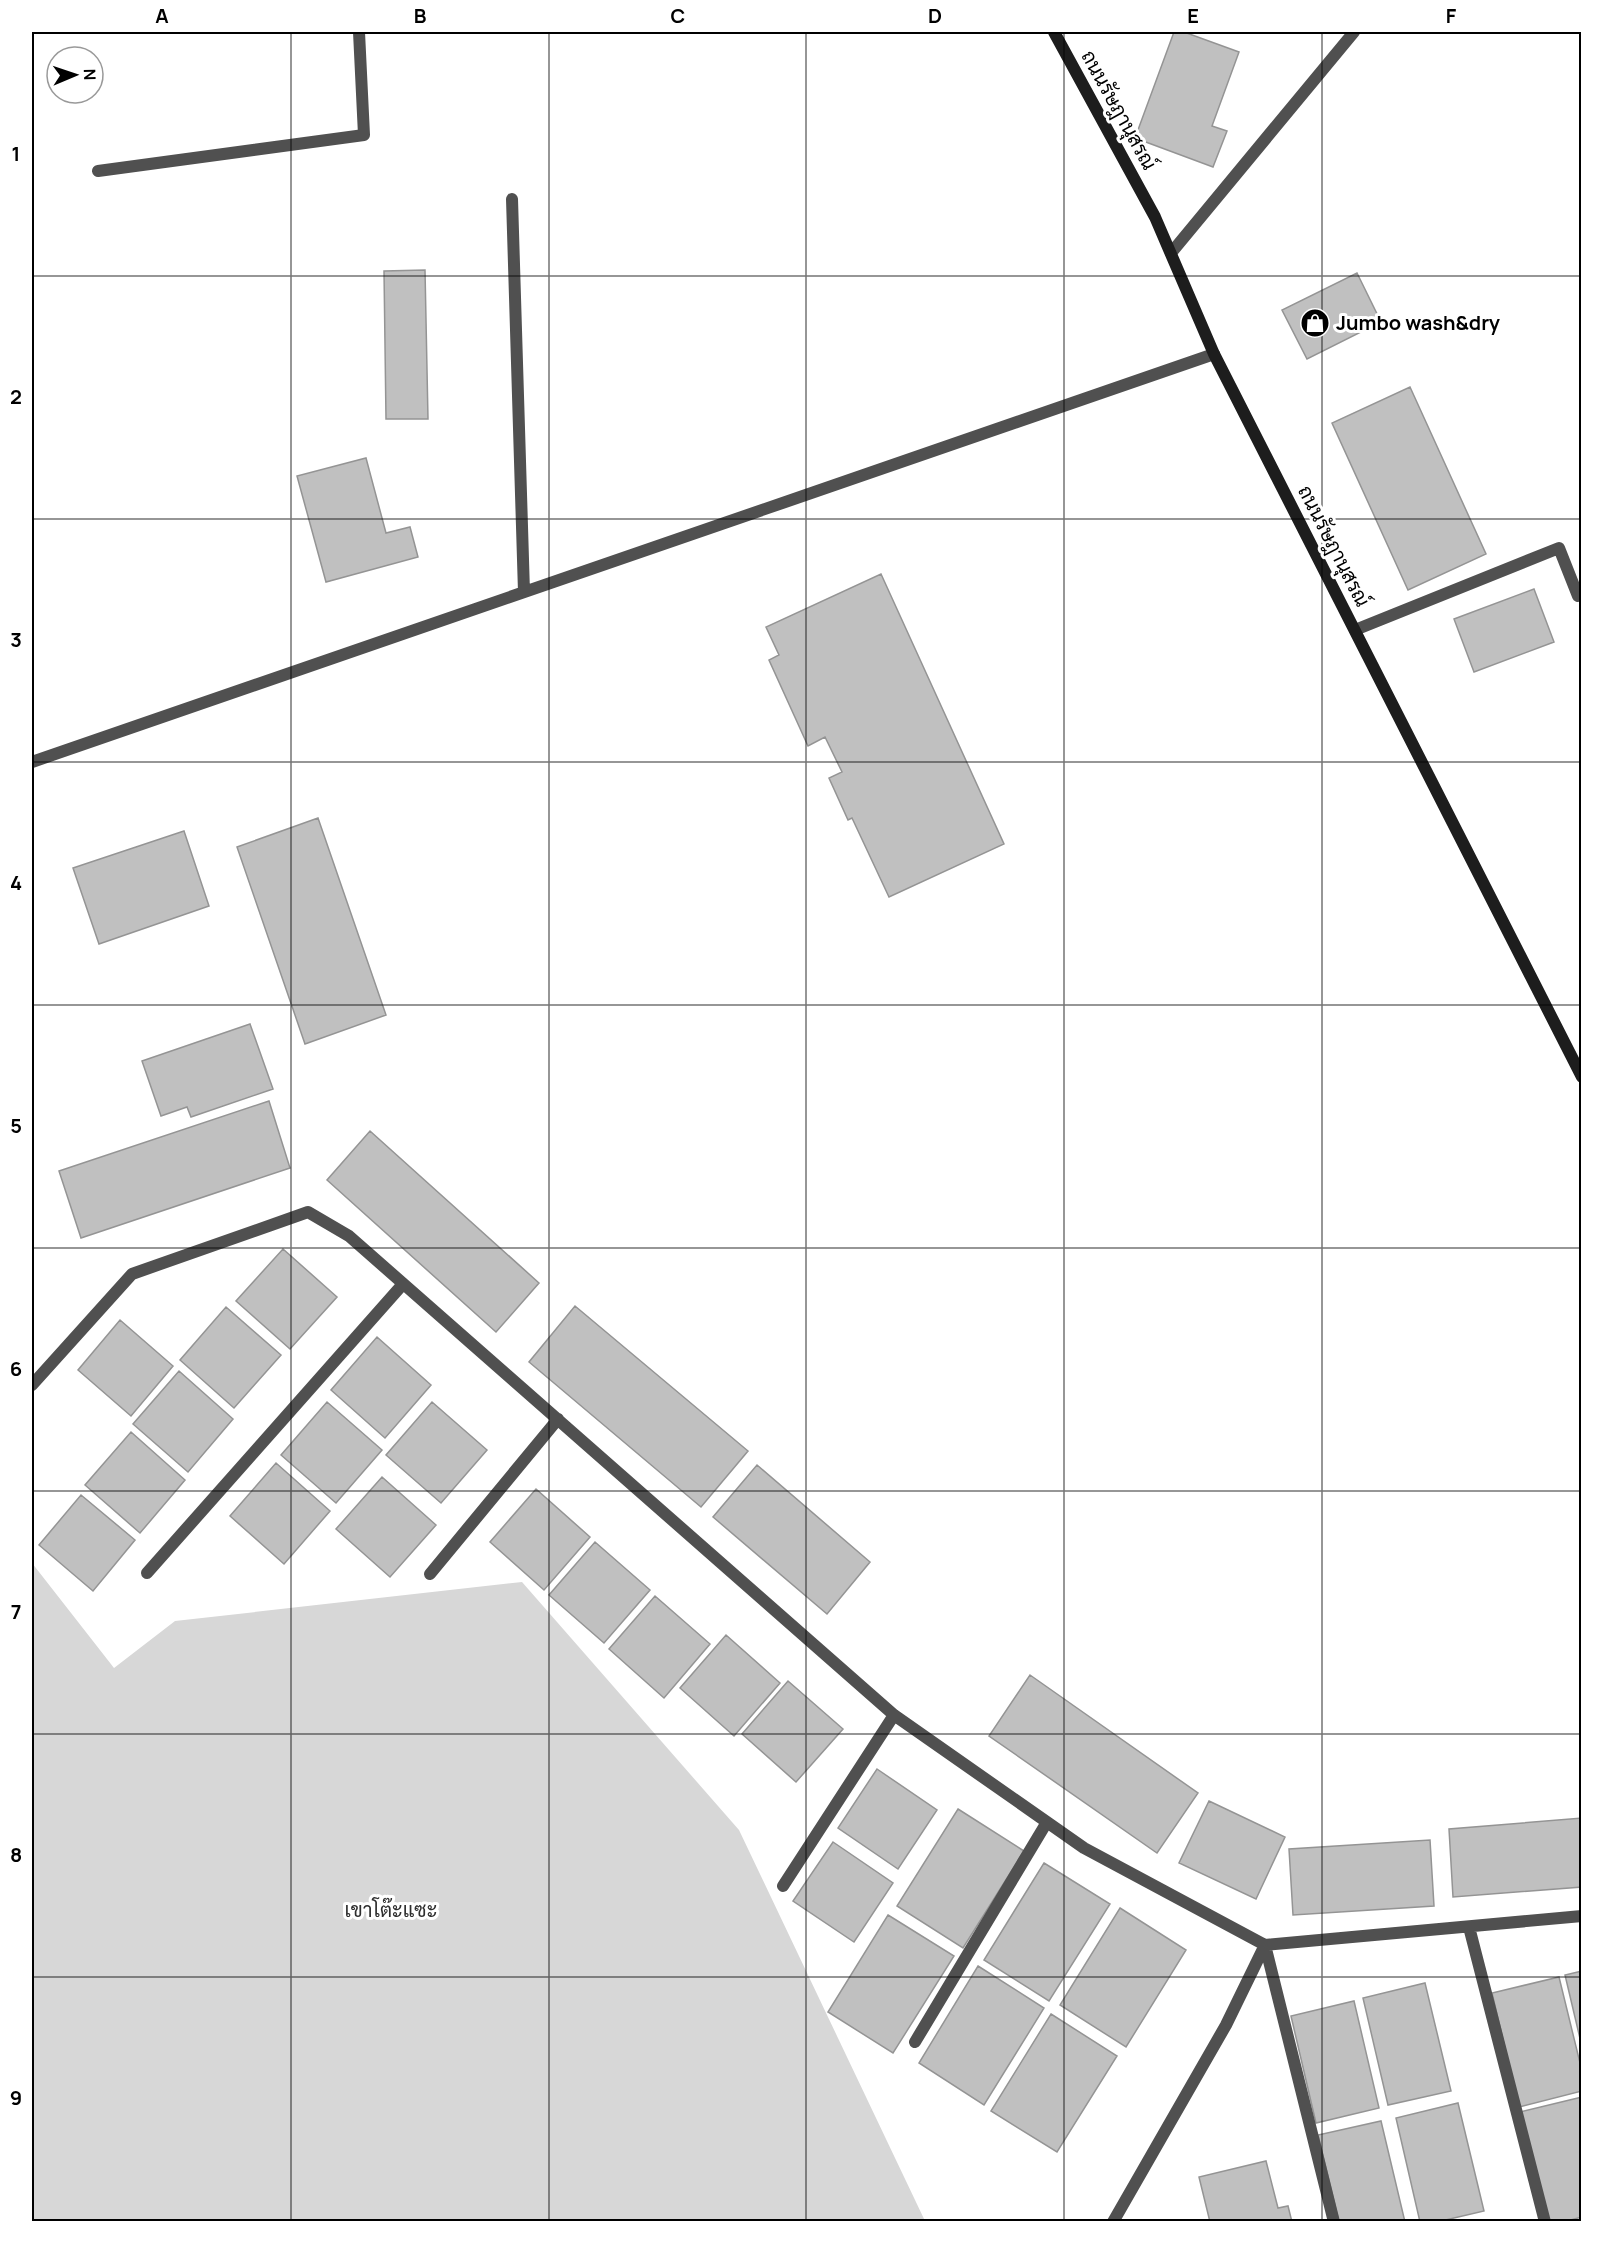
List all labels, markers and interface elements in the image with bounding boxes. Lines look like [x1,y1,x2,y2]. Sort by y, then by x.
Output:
text: A [155,2,169,29]
text: B [414,2,427,29]
text: C [671,2,685,29]
text: D [928,2,942,29]
text: E [1187,2,1199,29]
text: F [1446,2,1457,29]
north arrow [45,45,105,105]
street label: ถนนรัษฎานุสรณ์ [1075,45,1163,175]
text: N [79,68,101,81]
text: 1 [12,140,20,167]
shop icon: Jumbo wash&dry [1299,307,1331,339]
place label: Jumbo wash&dry [1336,309,1501,336]
text: 2 [10,383,22,410]
street label: ถนนรัษฎานุสรณ์ [1291,480,1377,612]
text: 3 [10,626,22,653]
text: 4 [10,869,22,896]
text: 5 [10,1112,22,1139]
text: 6 [10,1355,22,1382]
text: 7 [11,1598,21,1625]
text: 8 [10,1841,22,1868]
park label: เขาโต๊ะแซะ [345,1896,437,1923]
text: 9 [10,2084,22,2111]

